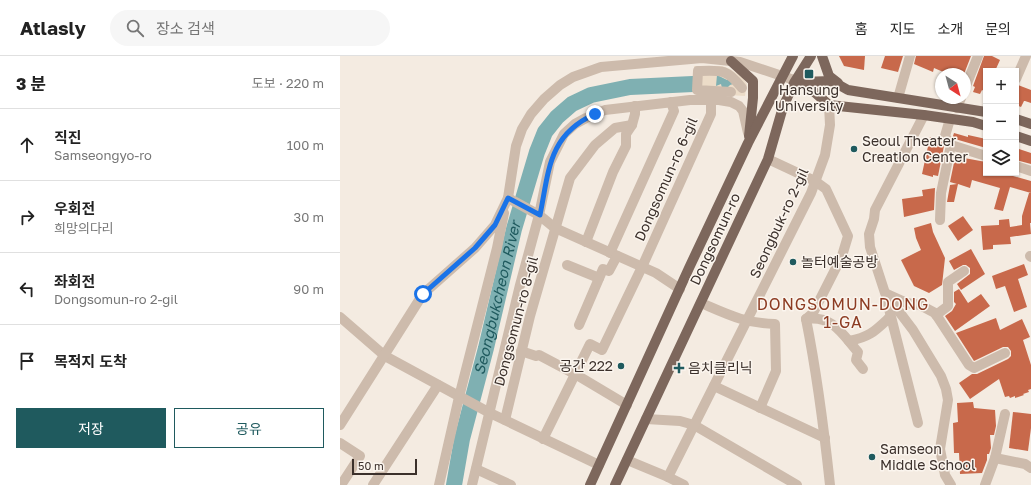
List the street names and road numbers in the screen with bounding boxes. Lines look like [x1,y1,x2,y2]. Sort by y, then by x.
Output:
street label: Dongsomun-ro 6-gil [631,114,701,243]
street label: Seongbuk-ro 2-gil [745,165,812,281]
street label: Dongsomun-ro [686,190,743,288]
street label: Dongsomun-ro 8-gil [490,254,541,388]

